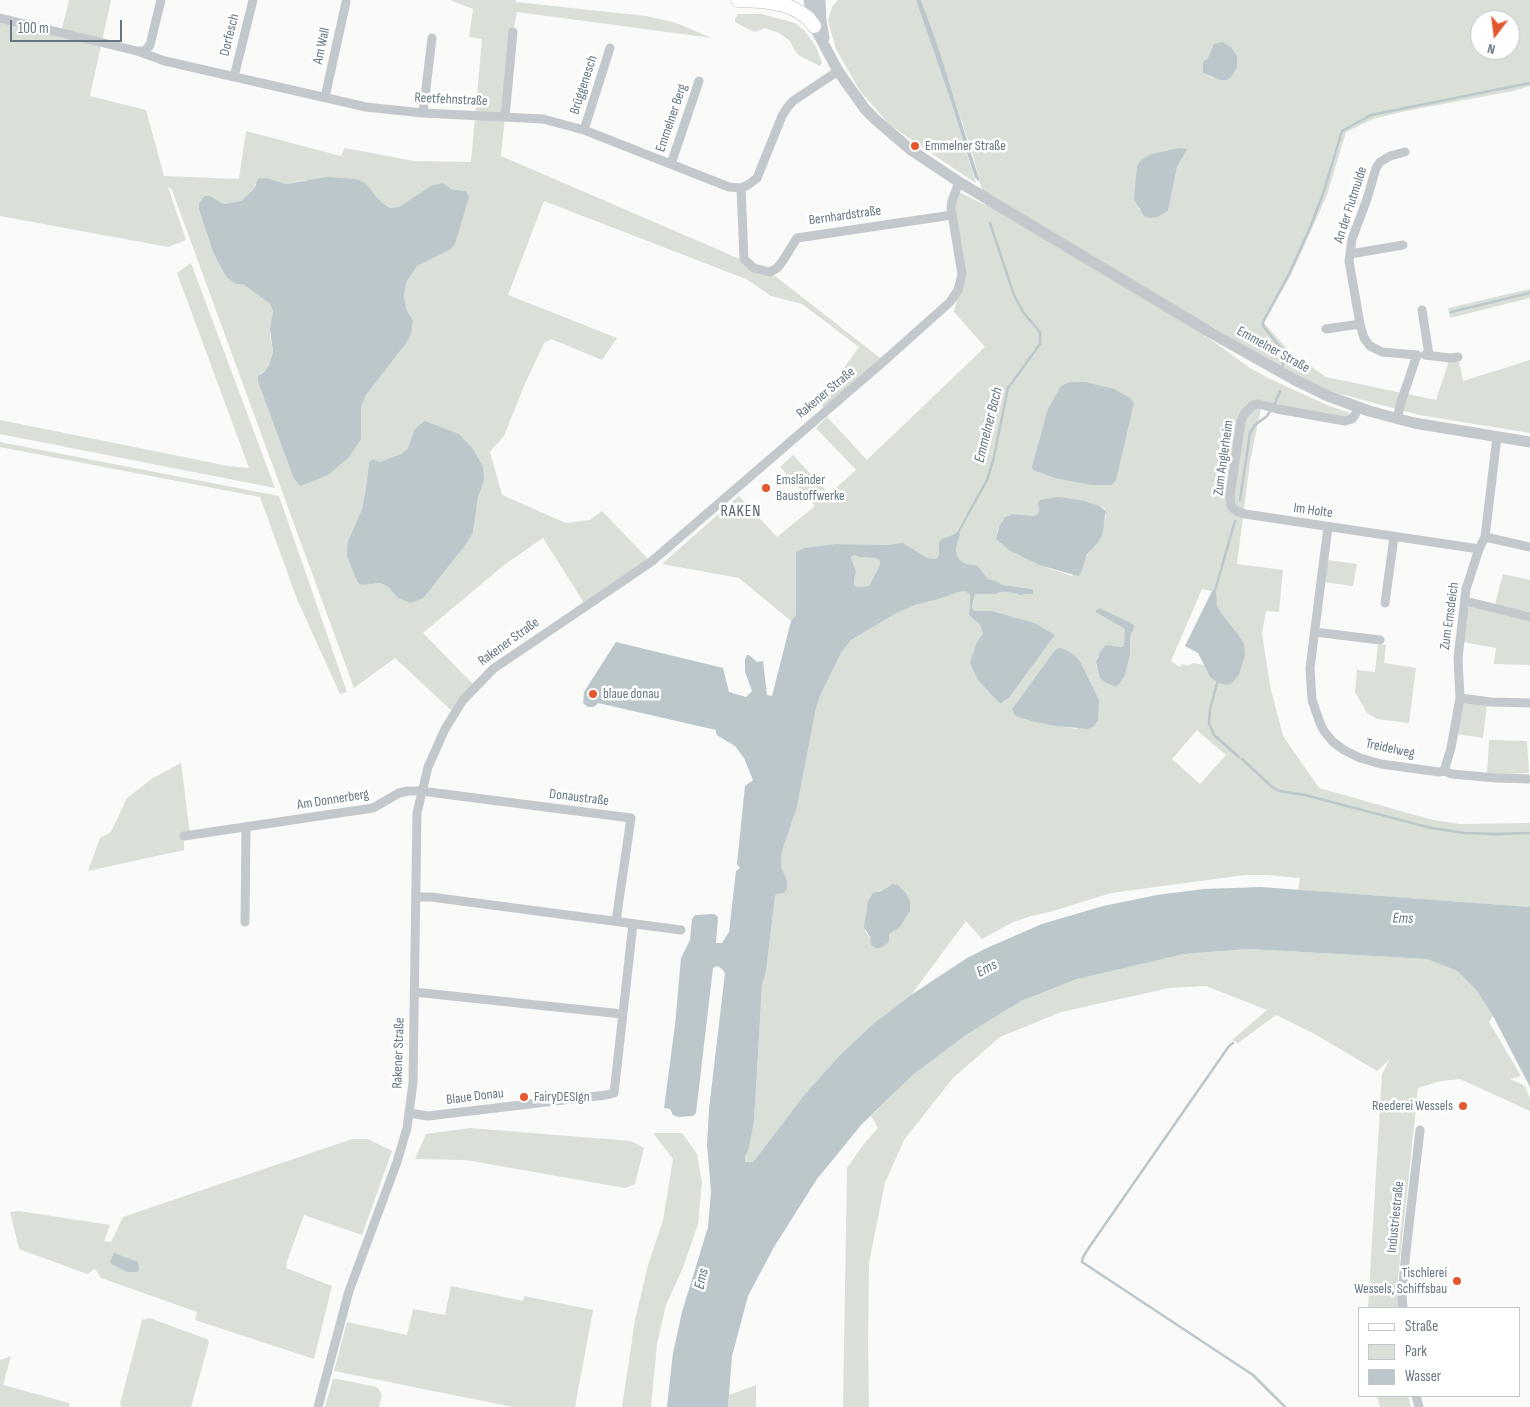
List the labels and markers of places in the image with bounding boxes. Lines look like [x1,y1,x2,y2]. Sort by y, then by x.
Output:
place label: Emmelner Straße [925,138,1006,154]
marker: Emmelner Straße [909,140,921,152]
place label: Emsländer Baustoffwerke [776,472,845,504]
marker: Emsländer Baustoffwerke [760,482,772,494]
place label: blaue donau [603,686,659,702]
marker: blaue donau [587,688,599,700]
place label: FairyDESIgn [534,1089,590,1105]
marker: FairyDESIgn [518,1091,530,1103]
place label: Reederei Wessels [1372,1098,1453,1114]
marker: Reederei Wessels [1457,1100,1469,1112]
place label: Tischlerei Wessels, Schiffsbau [1354,1265,1447,1298]
marker: Tischlerei Wessels, Schiffsbau [1451,1275,1463,1287]

